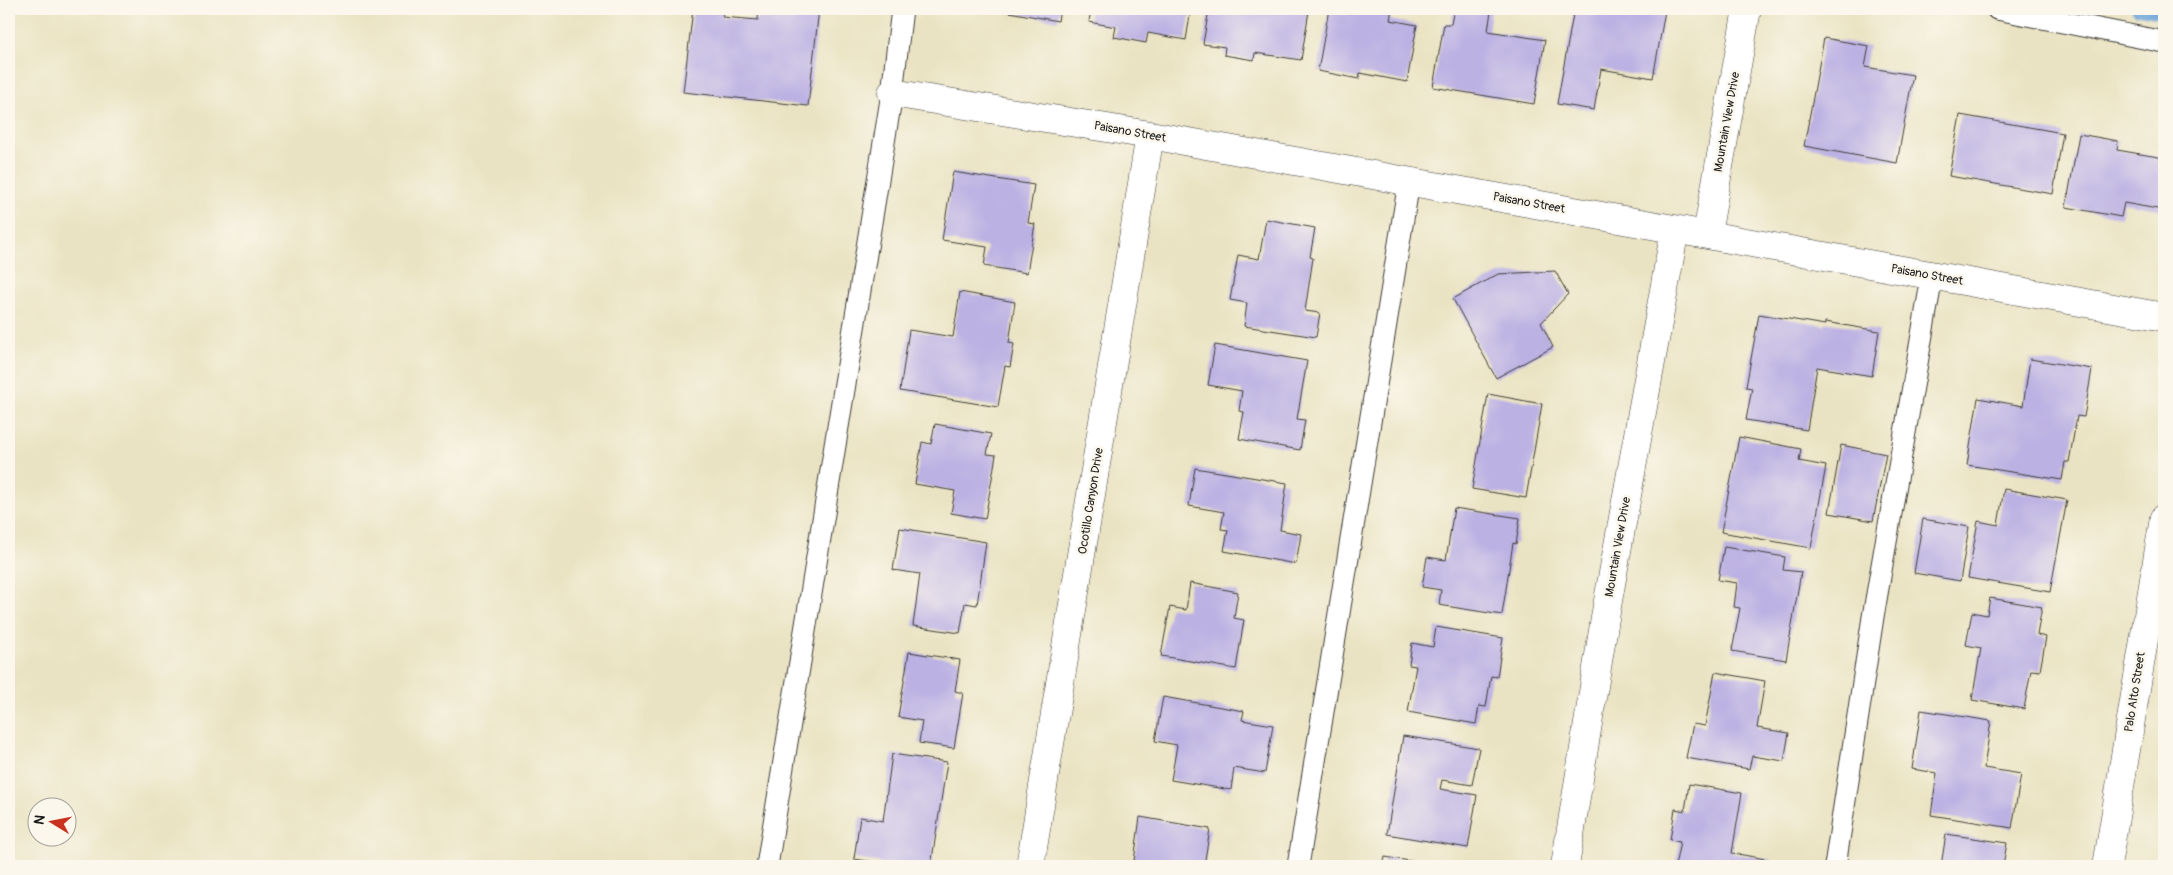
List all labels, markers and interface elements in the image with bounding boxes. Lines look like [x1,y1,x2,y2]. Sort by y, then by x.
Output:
street label: Mountain View Drive [1711,71,1743,173]
street label: Paisano Street [1093,118,1167,146]
street label: Paisano Street [1492,189,1566,217]
street label: Paisano Street [1890,261,1964,289]
street label: Ocotillo Canyon Drive [1075,447,1107,555]
street label: Mountain View Drive [1602,496,1634,598]
street label: Palo Alto Street [2121,651,2149,733]
north arrow [28,798,78,848]
text: N [30,814,49,826]

